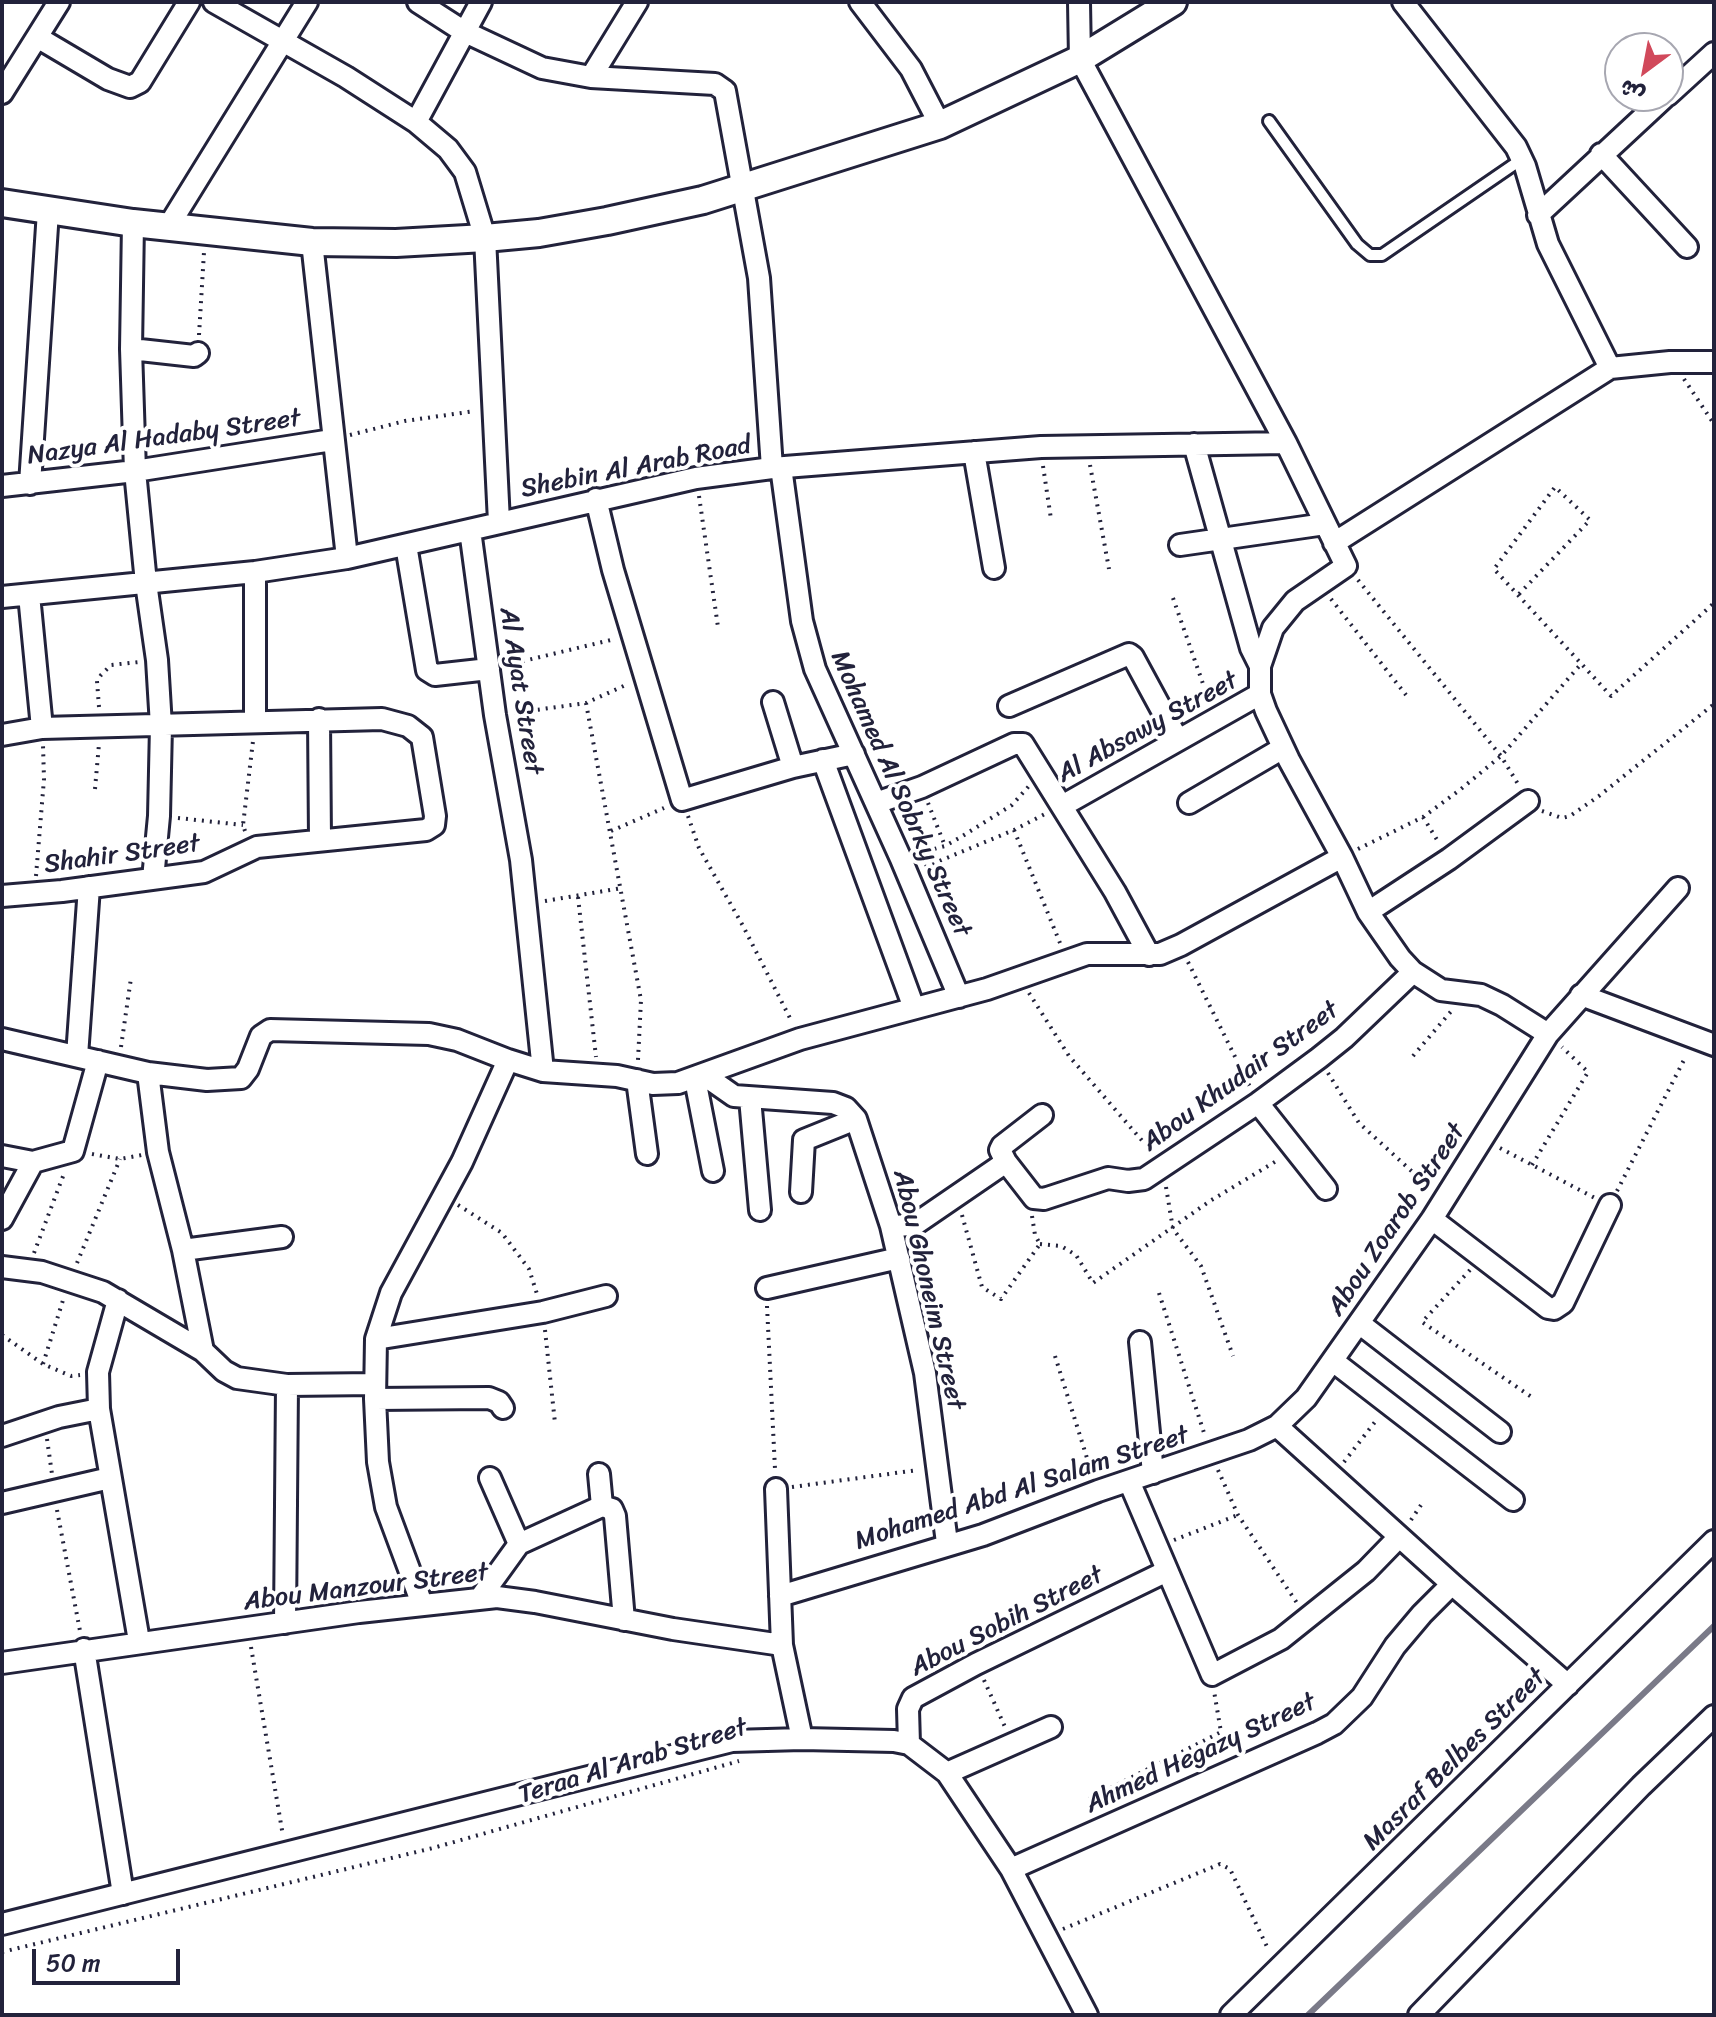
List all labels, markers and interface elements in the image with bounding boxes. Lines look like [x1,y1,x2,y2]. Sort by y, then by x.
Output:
north arrow [1604,32,1684,112]
text: ش [1611,68,1653,114]
street label: Nazya Al Hadaby Street [25,403,303,473]
street label: Shebin Al Arab Road [518,430,754,506]
street label: Al Ayat Street [491,605,549,777]
street label: Mohamed Al Sobrky Street [823,646,977,942]
street label: Al Absawy Street [1052,666,1244,790]
street label: Shahir Street [42,829,202,881]
street label: Abou Khudair Street [1137,995,1345,1159]
street label: Abou Zoarob Street [1321,1118,1473,1322]
street label: Abou Ghoneim Street [885,1167,971,1413]
street label: Mohamed Abd Al Salam Street [851,1420,1193,1558]
street label: Abou Manzour Street [242,1558,490,1618]
street label: Abou Sobih Street [905,1560,1109,1684]
street label: Masraf Belbes Street [1357,1662,1553,1858]
street label: Ahmed Hegazy Street [1081,1687,1321,1821]
street label: Teraa Al Arab Street [515,1712,751,1812]
scale bar [36,1933,184,1983]
text: 50 m [46,1942,101,1984]

